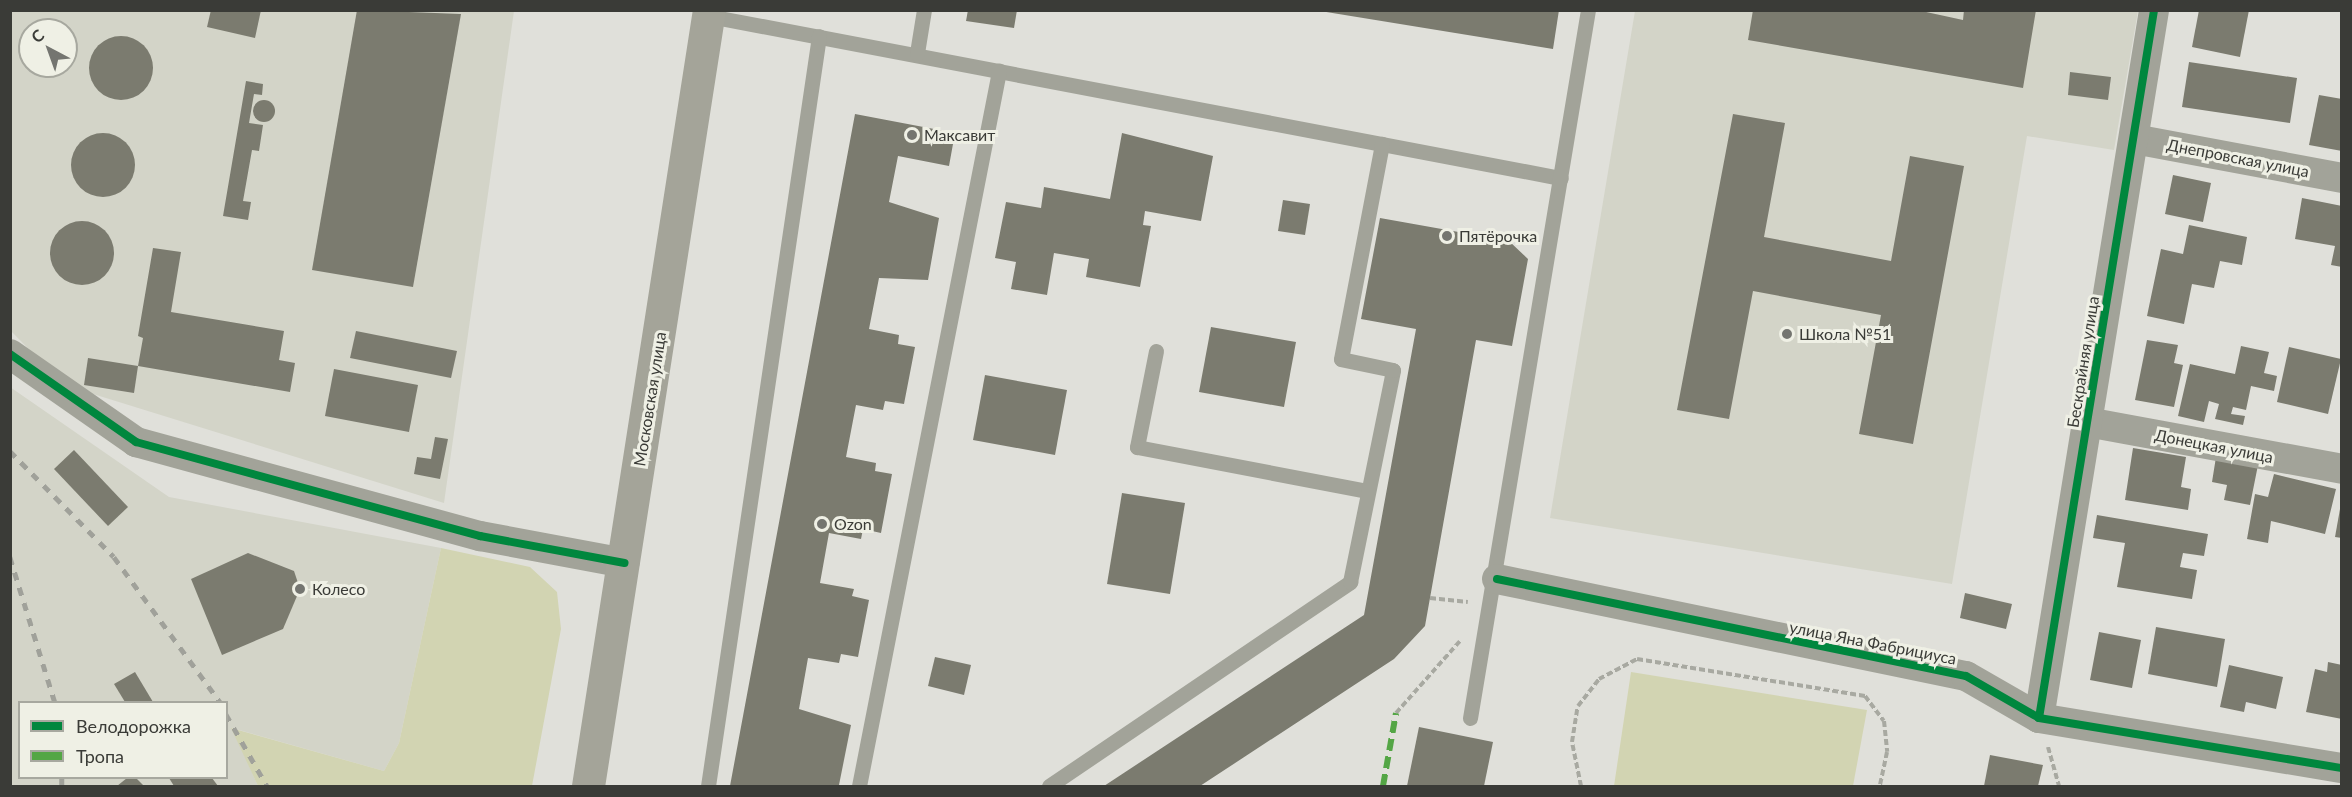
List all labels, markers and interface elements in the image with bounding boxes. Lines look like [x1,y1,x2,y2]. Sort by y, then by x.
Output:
north arrow [18,18,78,78]
text: С [27,25,47,46]
place label: Максавит [924,125,995,145]
marker: Максавит [905,128,919,142]
street label: Днепровская улица [2165,135,2311,181]
place label: Пятёрочка [1459,226,1537,246]
marker: Пятёрочка [1440,229,1454,243]
street label: Бескрайняя улица [2063,295,2103,429]
place label: Школа №51 [1799,324,1891,344]
marker: Школа №51 [1780,327,1794,341]
street label: Московская улица [630,330,670,468]
street label: Донецкая улица [2153,425,2275,467]
place label: Ozon [834,514,872,534]
marker: Ozon [815,517,829,531]
place label: Колесо [312,579,365,599]
marker: Колесо [293,582,307,596]
street label: улица Яна Фабрициуса [1788,617,1958,669]
legend [18,701,228,779]
text: Велодорожка [76,715,191,737]
text: Тропа [76,745,124,767]

